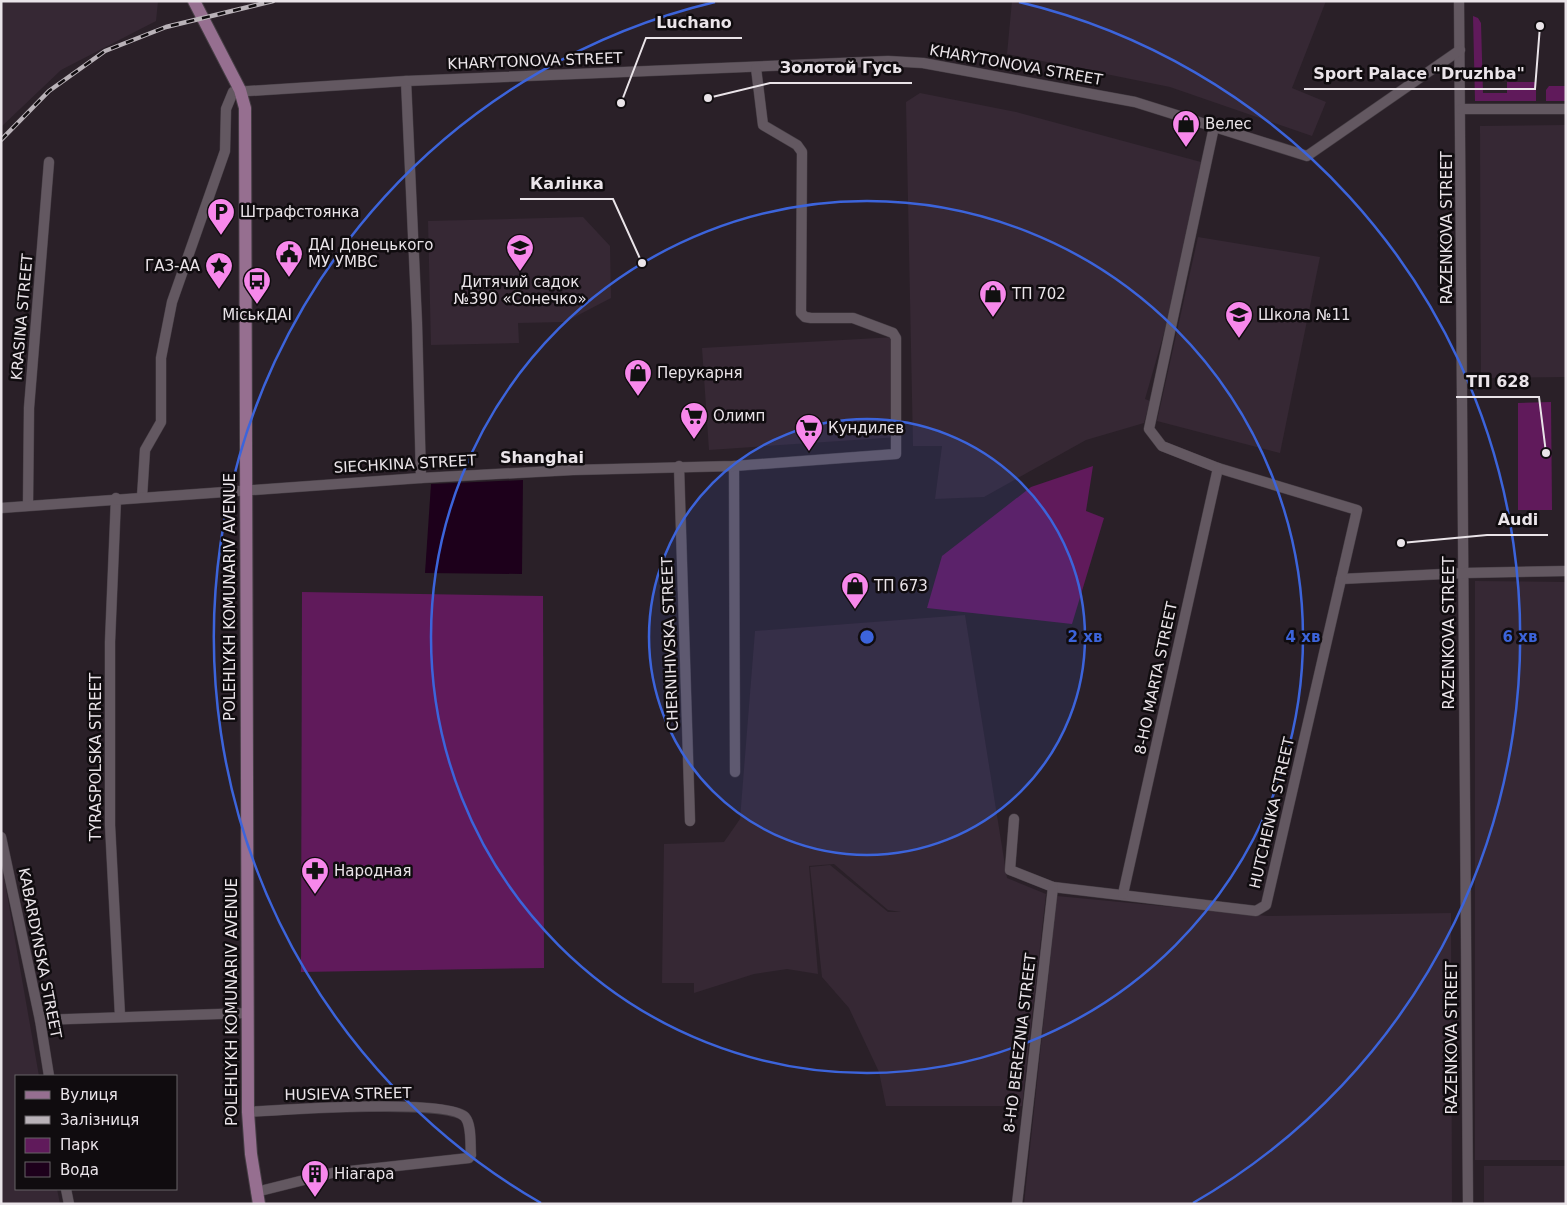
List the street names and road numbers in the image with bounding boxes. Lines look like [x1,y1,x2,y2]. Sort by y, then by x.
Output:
street label: KHARYTONOVA STREET [928,41,1105,89]
street label: KHARYTONOVA STREET [447,49,624,73]
street label: RAZENKOVA STREET [1438,151,1456,305]
street label: KRASINA STREET [7,252,37,381]
street label: SIECHKINA STREET [333,451,478,477]
street label: POLEHLYKH KOMUNARIV AVENUE [221,473,239,721]
street label: CHERNIHIVSKA STREET [658,556,682,732]
street label: RAZENKOVA STREET [1440,556,1458,710]
street label: 8-HO MARTA STREET [1131,599,1181,756]
street label: TYRASPOLSKA STREET [87,672,105,842]
street label: HUTCHENKA STREET [1246,735,1298,890]
street label: KABARDYNSKA STREET [15,866,66,1041]
street label: POLEHLYKH KOMUNARIV AVENUE [223,878,241,1126]
street label: 8-HO BEREZNIA STREET [1000,951,1040,1134]
street label: RAZENKOVA STREET [1443,961,1461,1115]
street label: HUSIEVA STREET [284,1084,413,1104]

